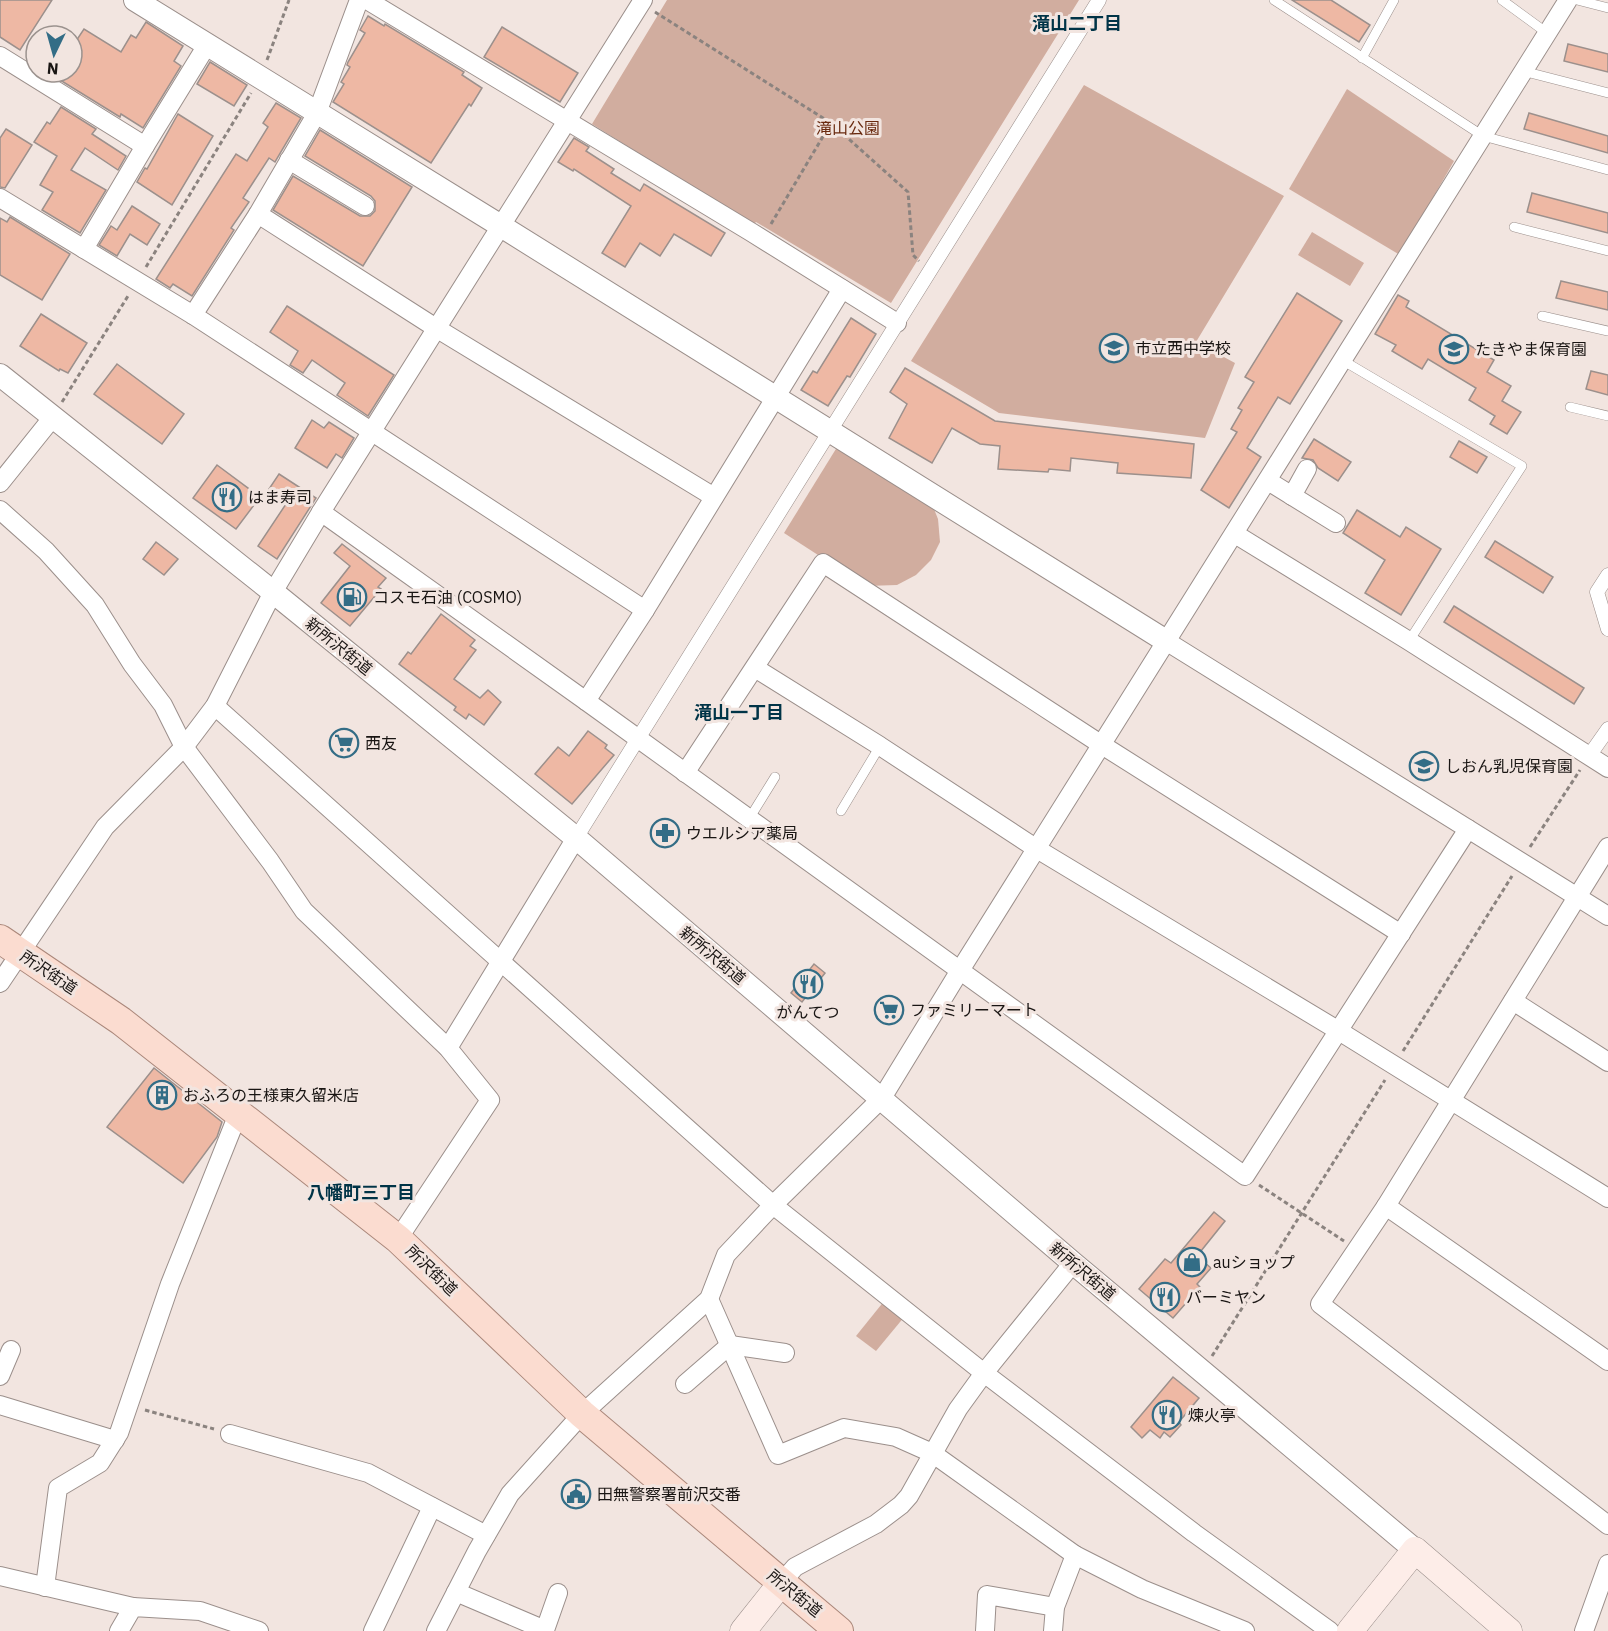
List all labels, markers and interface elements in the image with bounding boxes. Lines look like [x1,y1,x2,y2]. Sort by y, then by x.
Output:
district label: 滝山二丁目 [1032,12,1122,35]
north arrow [24,24,84,84]
text: N [46,58,59,79]
park label: 滝山公園 [816,118,880,138]
school or university icon: 市立西中学校 [1098,332,1130,364]
school or university icon: たきやま保育園 [1438,333,1470,365]
place label: 市立西中学校 [1135,338,1231,358]
place label: たきやま保育園 [1475,339,1587,359]
restaurant icon: はま寿司 [211,481,243,513]
place label: はま寿司 [248,487,312,507]
fuel station icon: コスモ石油 (COSMO) [336,581,368,613]
place label: コスモ石油 (COSMO) [373,587,522,607]
street label: 新所沢街道 [302,613,376,679]
district label: 滝山一丁目 [694,701,784,724]
supermarket icon: 西友 [328,727,360,759]
place label: 西友 [365,733,397,753]
school or university icon: しおん乳児保育園 [1408,750,1440,782]
place label: しおん乳児保育園 [1445,756,1573,776]
pharmacy icon: ウエルシア薬局 [649,817,681,849]
place label: ウエルシア薬局 [686,823,798,843]
street label: 新所沢街道 [676,922,750,988]
street label: 所沢街道 [17,946,81,998]
restaurant icon: がんてつ [792,968,824,1000]
supermarket icon: ファミリーマート [873,994,905,1026]
place label: ファミリーマート [910,1000,1038,1020]
place label: がんてつ [777,1002,839,1022]
building icon: おふろの王様東久留米店 [146,1079,178,1111]
place label: おふろの王様東久留米店 [183,1085,359,1105]
district label: 八幡町三丁目 [307,1181,415,1204]
street label: 新所沢街道 [1046,1238,1120,1304]
street label: 所沢街道 [402,1241,462,1299]
shop icon: auショップ [1176,1246,1208,1278]
place label: auショップ [1213,1252,1295,1272]
restaurant icon: バーミヤン [1149,1281,1181,1313]
place label: バーミヤン [1186,1287,1266,1307]
restaurant icon: 煉火亭 [1151,1399,1183,1431]
place label: 煉火亭 [1188,1405,1236,1425]
public building icon: 田無警察署前沢交番 [560,1478,592,1510]
place label: 田無警察署前沢交番 [597,1484,741,1504]
street label: 所沢街道 [764,1565,826,1621]

